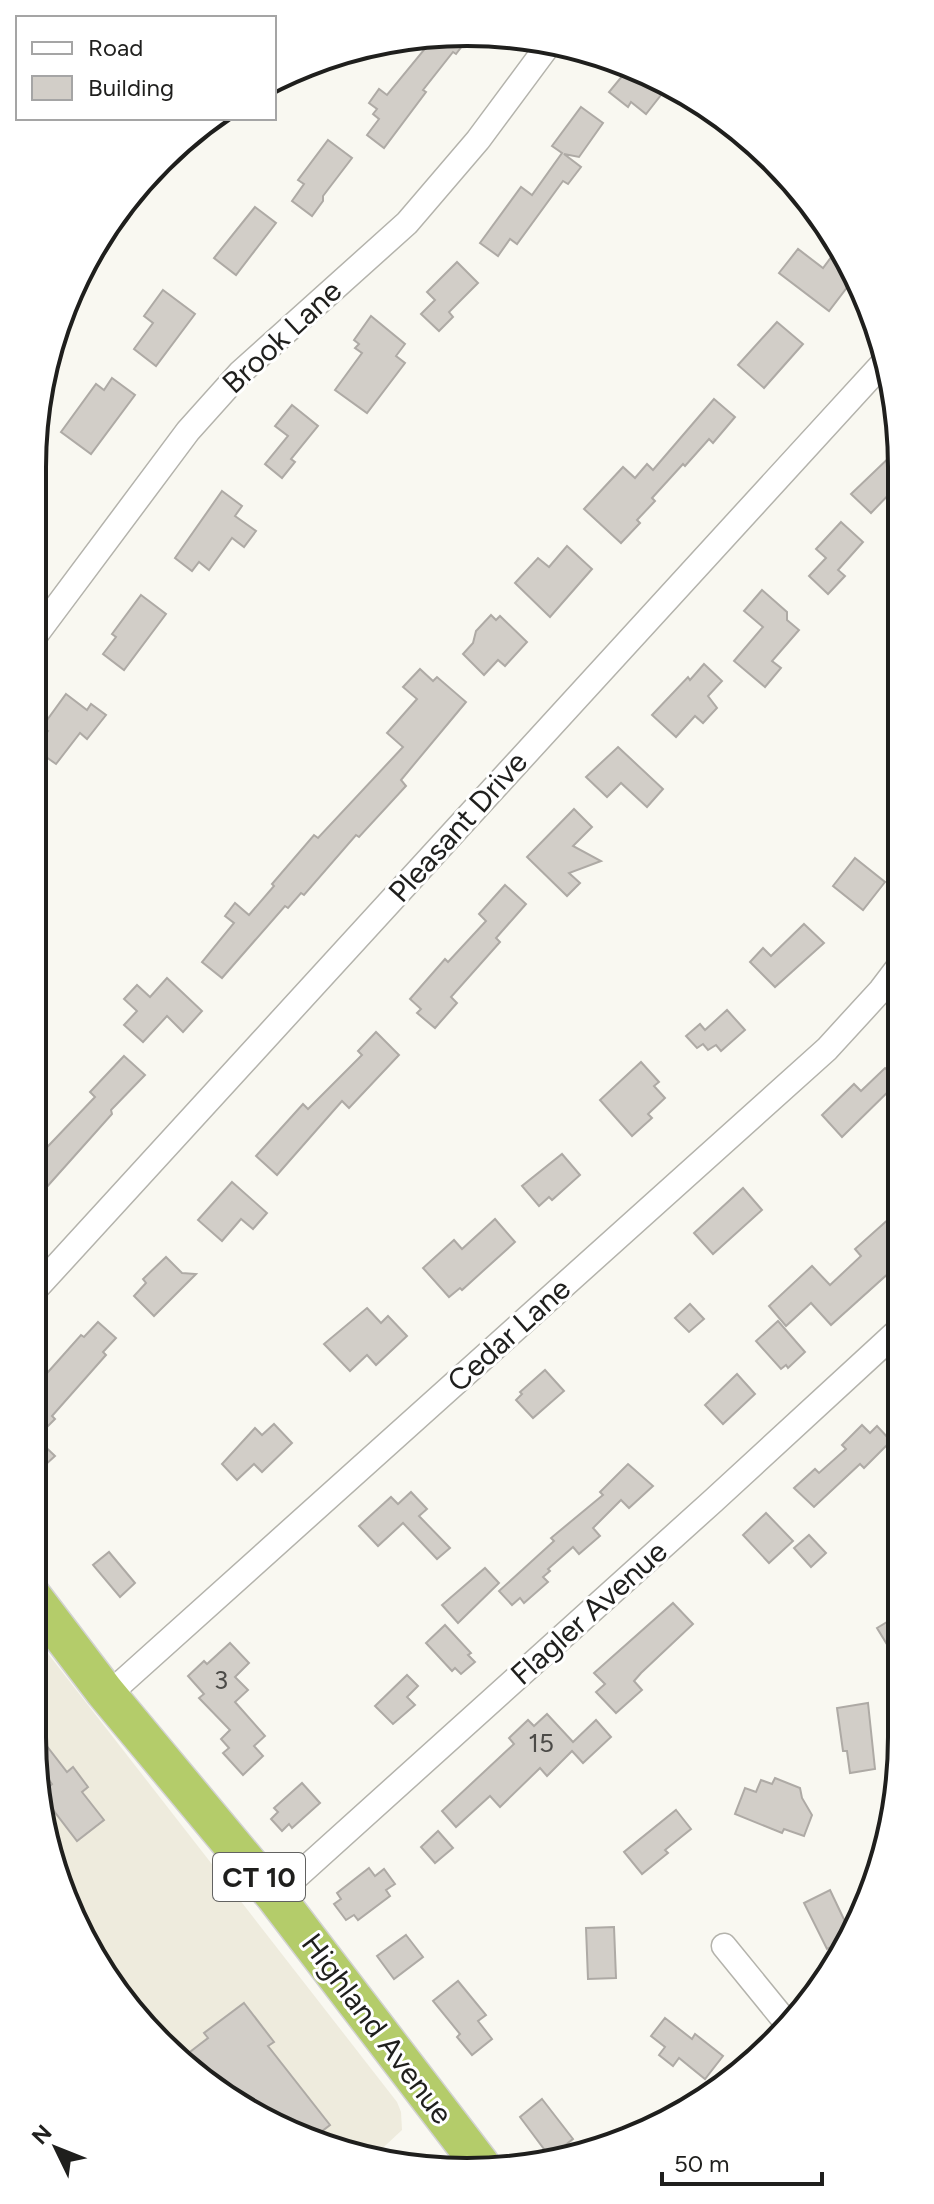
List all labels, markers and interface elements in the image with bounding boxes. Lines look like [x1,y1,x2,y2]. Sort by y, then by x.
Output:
legend [16,16,276,120]
text: Road [88,33,143,62]
text: Building [88,73,174,102]
street label: Brook Lane [214,272,349,401]
street label: Pleasant Drive [380,744,535,910]
street label: Cedar Lane [440,1270,578,1399]
street label: Flagler Avenue [503,1533,675,1693]
house number: 3 [214,1664,228,1696]
house number: 15 [528,1727,554,1759]
road number: CT 10 [213,1853,305,1901]
street label: Highland Avenue [294,1926,461,2131]
north arrow [16,2108,96,2188]
text: N [26,2119,57,2150]
scale bar [662,2136,822,2186]
text: 50 m [674,2149,730,2178]

